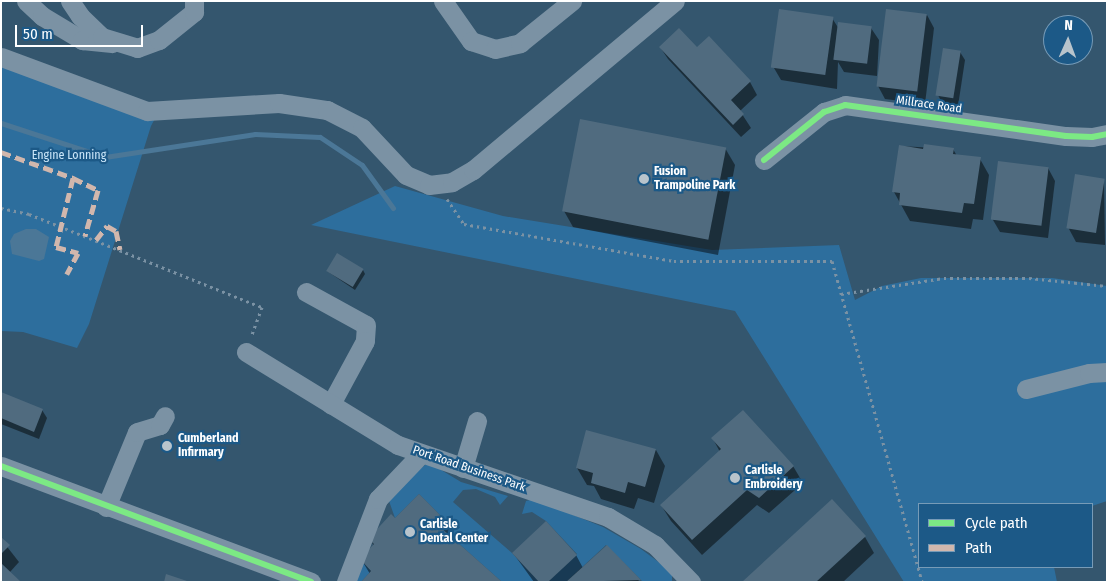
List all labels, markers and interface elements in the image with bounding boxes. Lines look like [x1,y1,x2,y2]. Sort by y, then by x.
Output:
scale bar [18,15,145,47]
north arrow [1043,15,1093,65]
text: N [1064,17,1073,34]
text: 50 m [23,25,53,43]
street label: Millrace Road [895,93,963,117]
park label: Engine Lonning [32,149,106,163]
place label: Fusion Trampoline Park [654,165,735,193]
marker: Fusion Trampoline Park [638,173,650,185]
place label: Cumberland Infirmary [178,432,238,460]
marker: Cumberland Infirmary [160,439,174,453]
street label: Port Road Business Park [411,443,527,495]
place label: Carlisle Embroidery [745,464,803,492]
marker: Carlisle Embroidery [729,472,741,484]
legend [918,503,1093,568]
text: Cycle path [965,514,1028,532]
place label: Carlisle Dental Center [420,518,488,546]
marker: Carlisle Dental Center [404,526,416,538]
text: Path [965,539,992,557]

